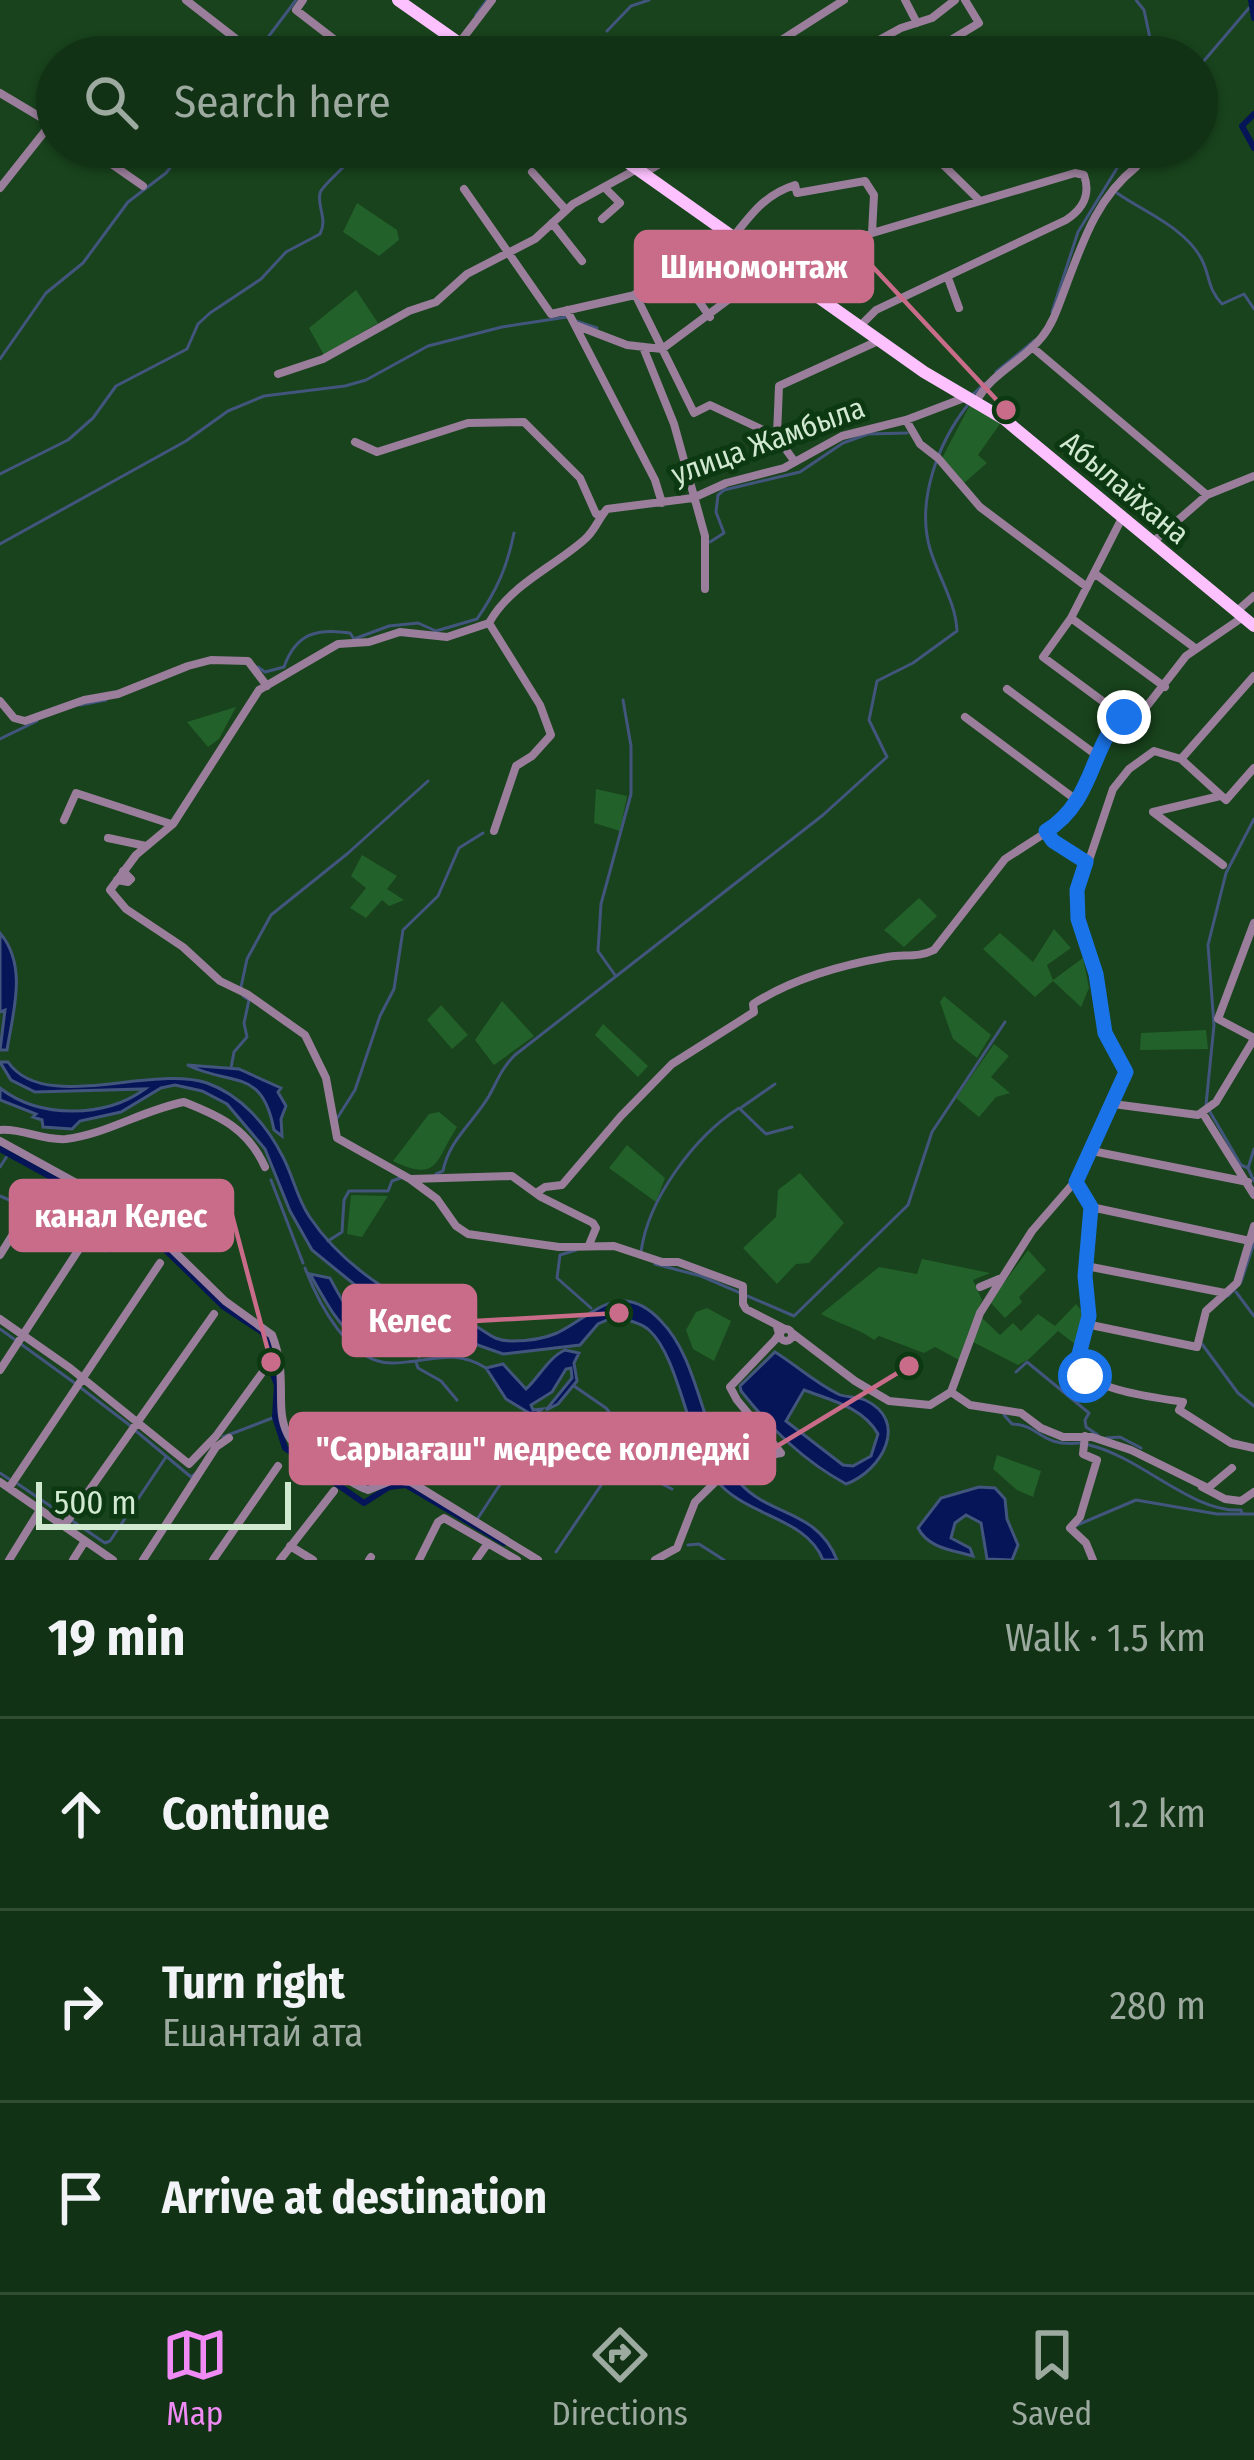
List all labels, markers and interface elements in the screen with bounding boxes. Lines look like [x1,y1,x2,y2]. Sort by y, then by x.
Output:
search box [36,36,1218,168]
icon: search [78,69,144,135]
text: Search here [174,75,391,129]
callout: Шиномонтаж [636,232,872,301]
text: Шиномонтаж [660,247,848,287]
street label: улица Жамбыла [667,389,869,493]
street label: Абылайхана [1054,424,1196,552]
route end [1097,690,1151,744]
callout: канал Келес [11,1181,232,1250]
text: канал Келес [34,1196,208,1236]
callout: Келес [344,1286,475,1355]
text: Келес [369,1301,452,1341]
route start [1058,1349,1112,1403]
callout: "Сарыағаш" медресе колледжі [291,1414,774,1483]
text: "Сарыағаш" медресе колледжі [316,1429,750,1469]
scale bar [36,1476,291,1529]
text: 500 m [54,1483,137,1523]
text: 19 min [48,1607,185,1669]
text: Walk · 1.5 km [1005,1615,1206,1661]
icon: ahead [48,1781,114,1847]
text: Continue [162,1787,330,1841]
text: 1.2 km [1108,1791,1206,1837]
text: Turn right [162,1956,345,2010]
icon: right [48,1973,114,2039]
text: 280 m [1110,1983,1206,2029]
text: Ешантай ата [162,2010,363,2056]
icon: arrive [48,2165,114,2231]
text: Arrive at destination [162,2171,547,2225]
tab: Map [162,2322,228,2434]
tab: Directions [551,2322,688,2434]
tab: Saved [1012,2322,1092,2434]

